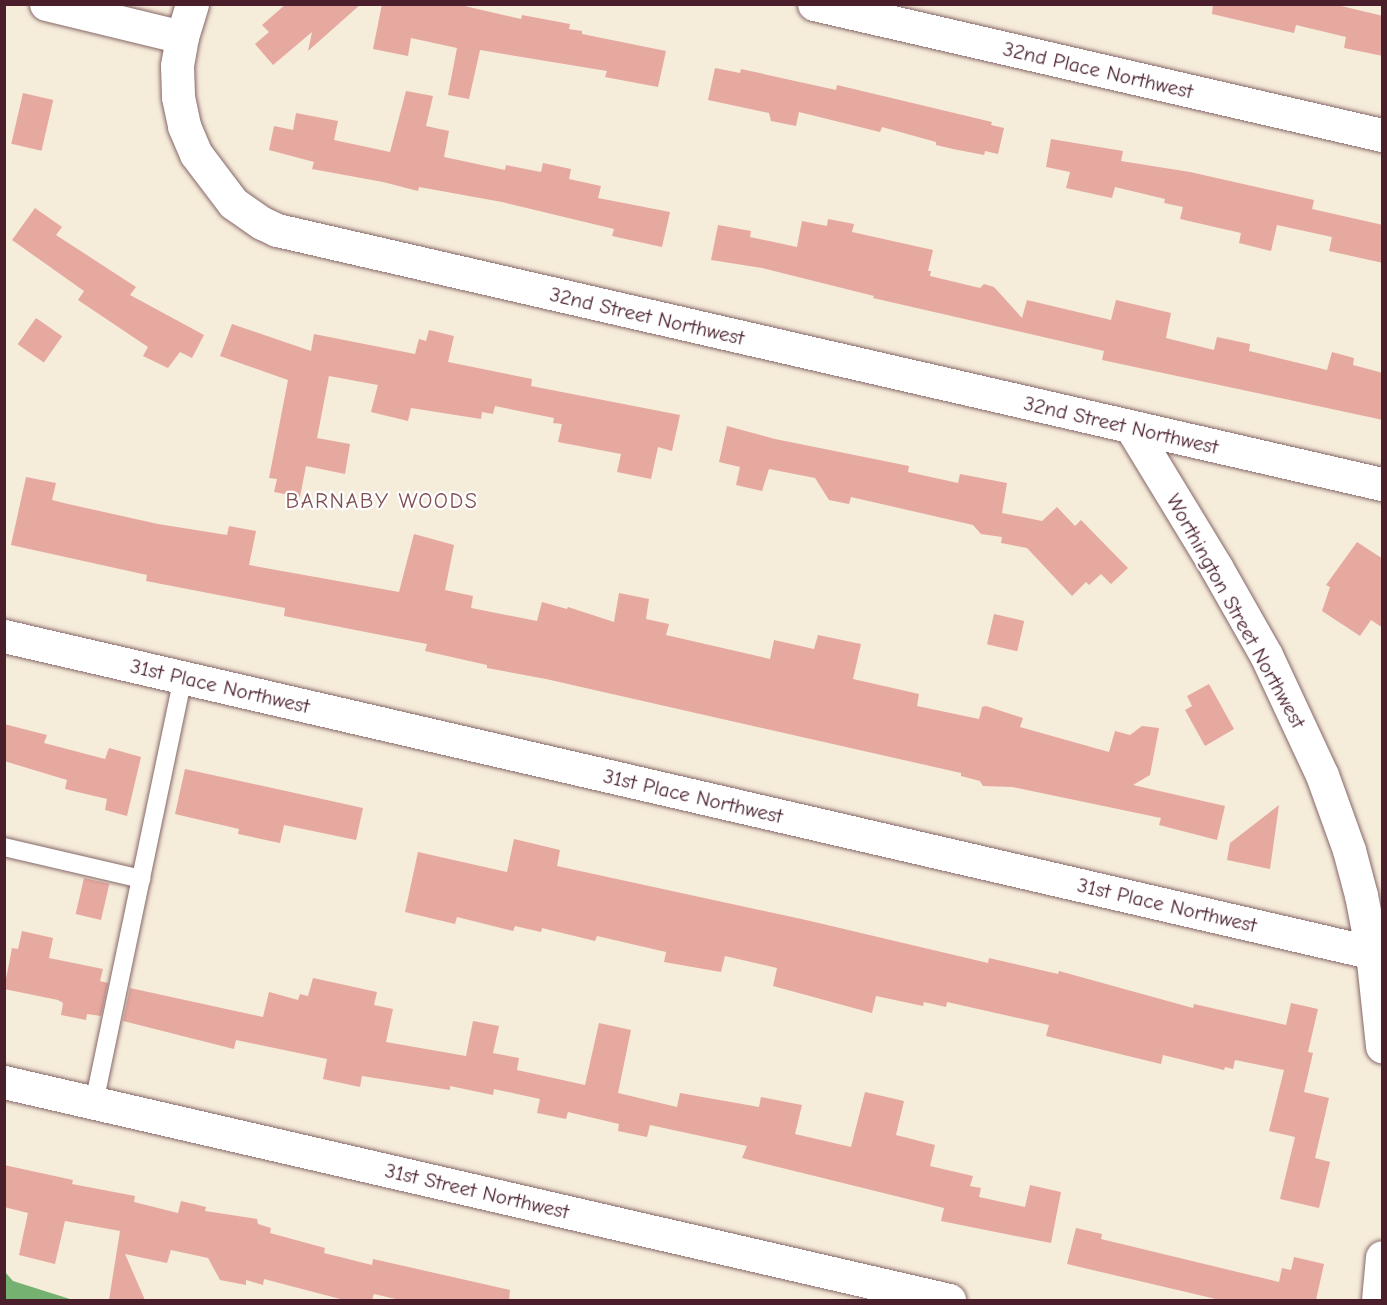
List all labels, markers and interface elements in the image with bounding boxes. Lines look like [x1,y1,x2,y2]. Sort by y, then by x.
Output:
street label: 32nd Place Northwest [1001,36,1195,104]
street label: 32nd Street Northwest [547,281,747,351]
street label: 32nd Street Northwest [1021,390,1221,460]
district label: BARNABY WOODS [286,489,478,515]
street label: Worthington Street Northwest [1161,489,1311,733]
street label: 31st Place Northwest [128,653,312,719]
street label: 31st Place Northwest [601,763,785,829]
street label: 31st Place Northwest [1075,872,1259,938]
street label: 31st Street Northwest [382,1158,572,1224]

